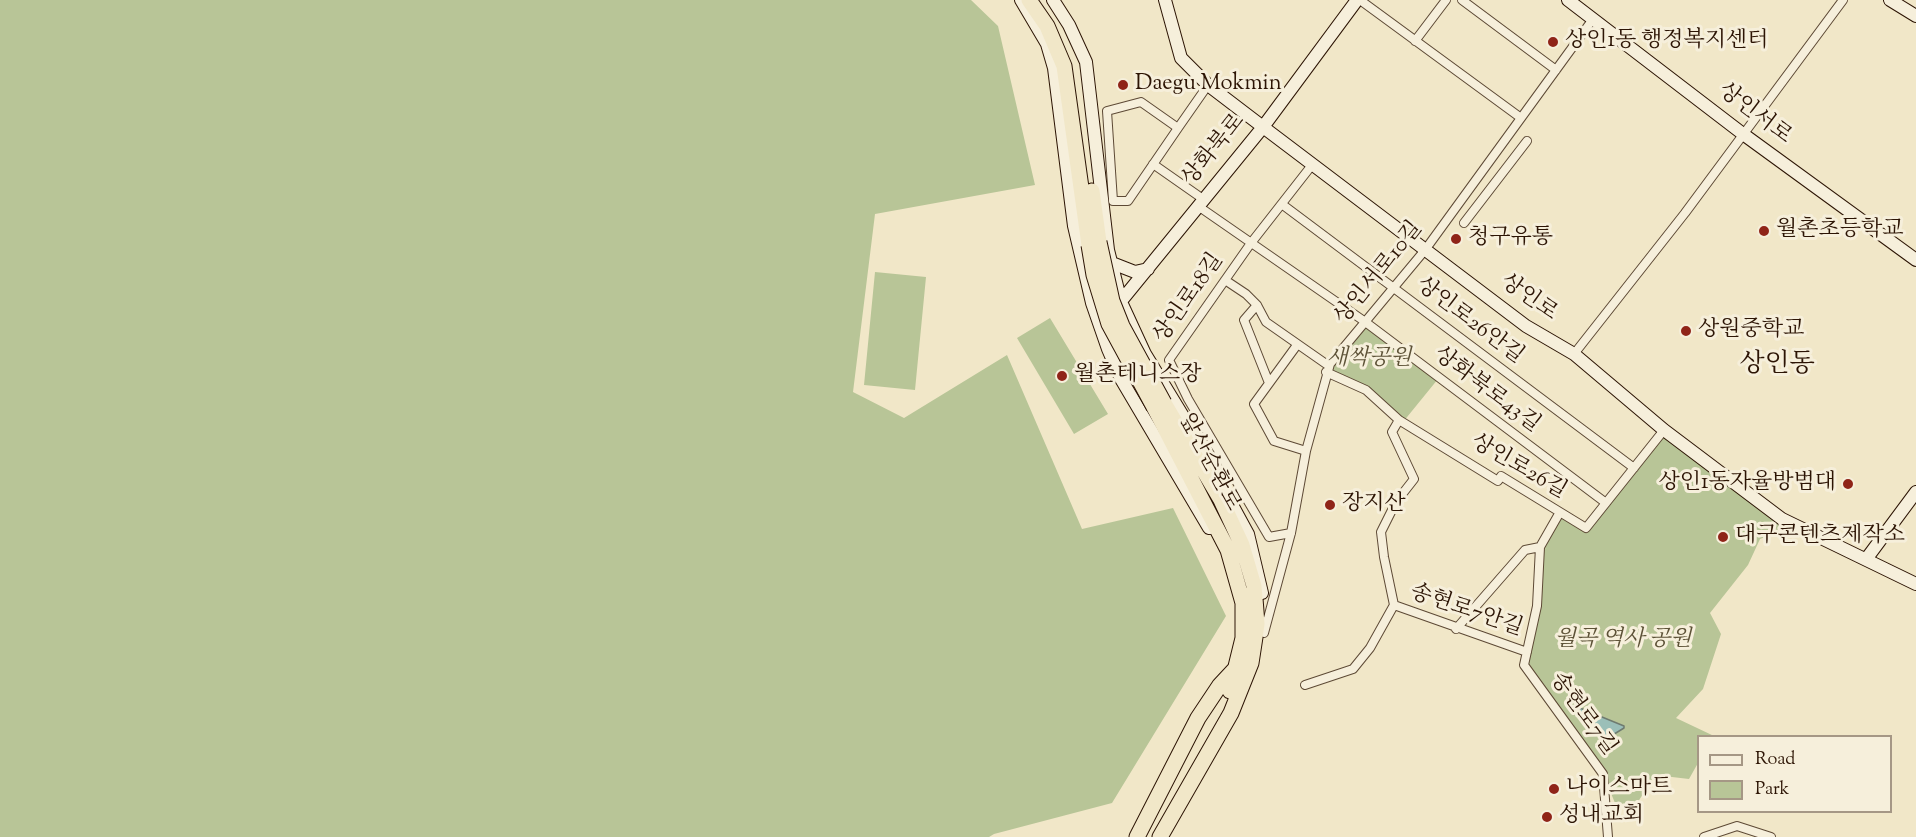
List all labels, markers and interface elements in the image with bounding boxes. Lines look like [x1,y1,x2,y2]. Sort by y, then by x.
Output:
place label: 상인1동 행정복지센터 [1565,29,1768,55]
marker: 상인1동 행정복지센터 [1546,35,1560,49]
place label: Daegu Mokmin [1135,72,1282,98]
marker: Daegu Mokmin [1116,78,1130,92]
street label: 상인서로 [1712,79,1796,151]
street label: 상화북로 [1178,110,1252,192]
street label: 상인서로10길 [1330,217,1430,331]
place label: 월촌초등학교 [1776,218,1904,244]
marker: 월촌초등학교 [1757,224,1771,238]
place label: 청구유통 [1468,226,1553,252]
marker: 청구유통 [1449,232,1463,246]
street label: 상인로18길 [1150,249,1230,349]
street label: 상인로 [1494,270,1562,328]
street label: 상인로26안길 [1410,273,1528,371]
place label: 상원중학교 [1698,318,1804,344]
marker: 상원중학교 [1679,324,1693,338]
street label: 상화북로43길 [1428,342,1544,440]
park label: 새싹공원 [1326,347,1412,373]
district label: 상인동 [1739,351,1815,383]
place label: 월촌테니스장 [1074,363,1202,389]
marker: 월촌테니스장 [1055,369,1069,383]
street label: 앞산순환로 [1171,410,1245,516]
street label: 상인로26길 [1465,430,1571,506]
place label: 상인1동자율방범대 [1659,471,1836,497]
marker: 상인1동자율방범대 [1841,477,1855,491]
place label: 장지산 [1342,492,1406,518]
marker: 장지산 [1323,498,1337,512]
place label: 대구콘텐츠제작소 [1735,524,1905,550]
marker: 대구콘텐츠제작소 [1716,530,1730,544]
street label: 송현로7안길 [1406,580,1526,644]
park label: 월곡 역사 공원 [1555,628,1691,654]
street label: 송현로7길 [1543,668,1621,762]
legend [1697,735,1892,813]
text: Road [1755,747,1795,773]
place label: 나이스마트 [1566,776,1672,802]
text: Park [1755,777,1789,803]
marker: 나이스마트 [1547,782,1561,796]
place label: 성내교회 [1559,804,1644,830]
marker: 성내교회 [1540,810,1554,824]

